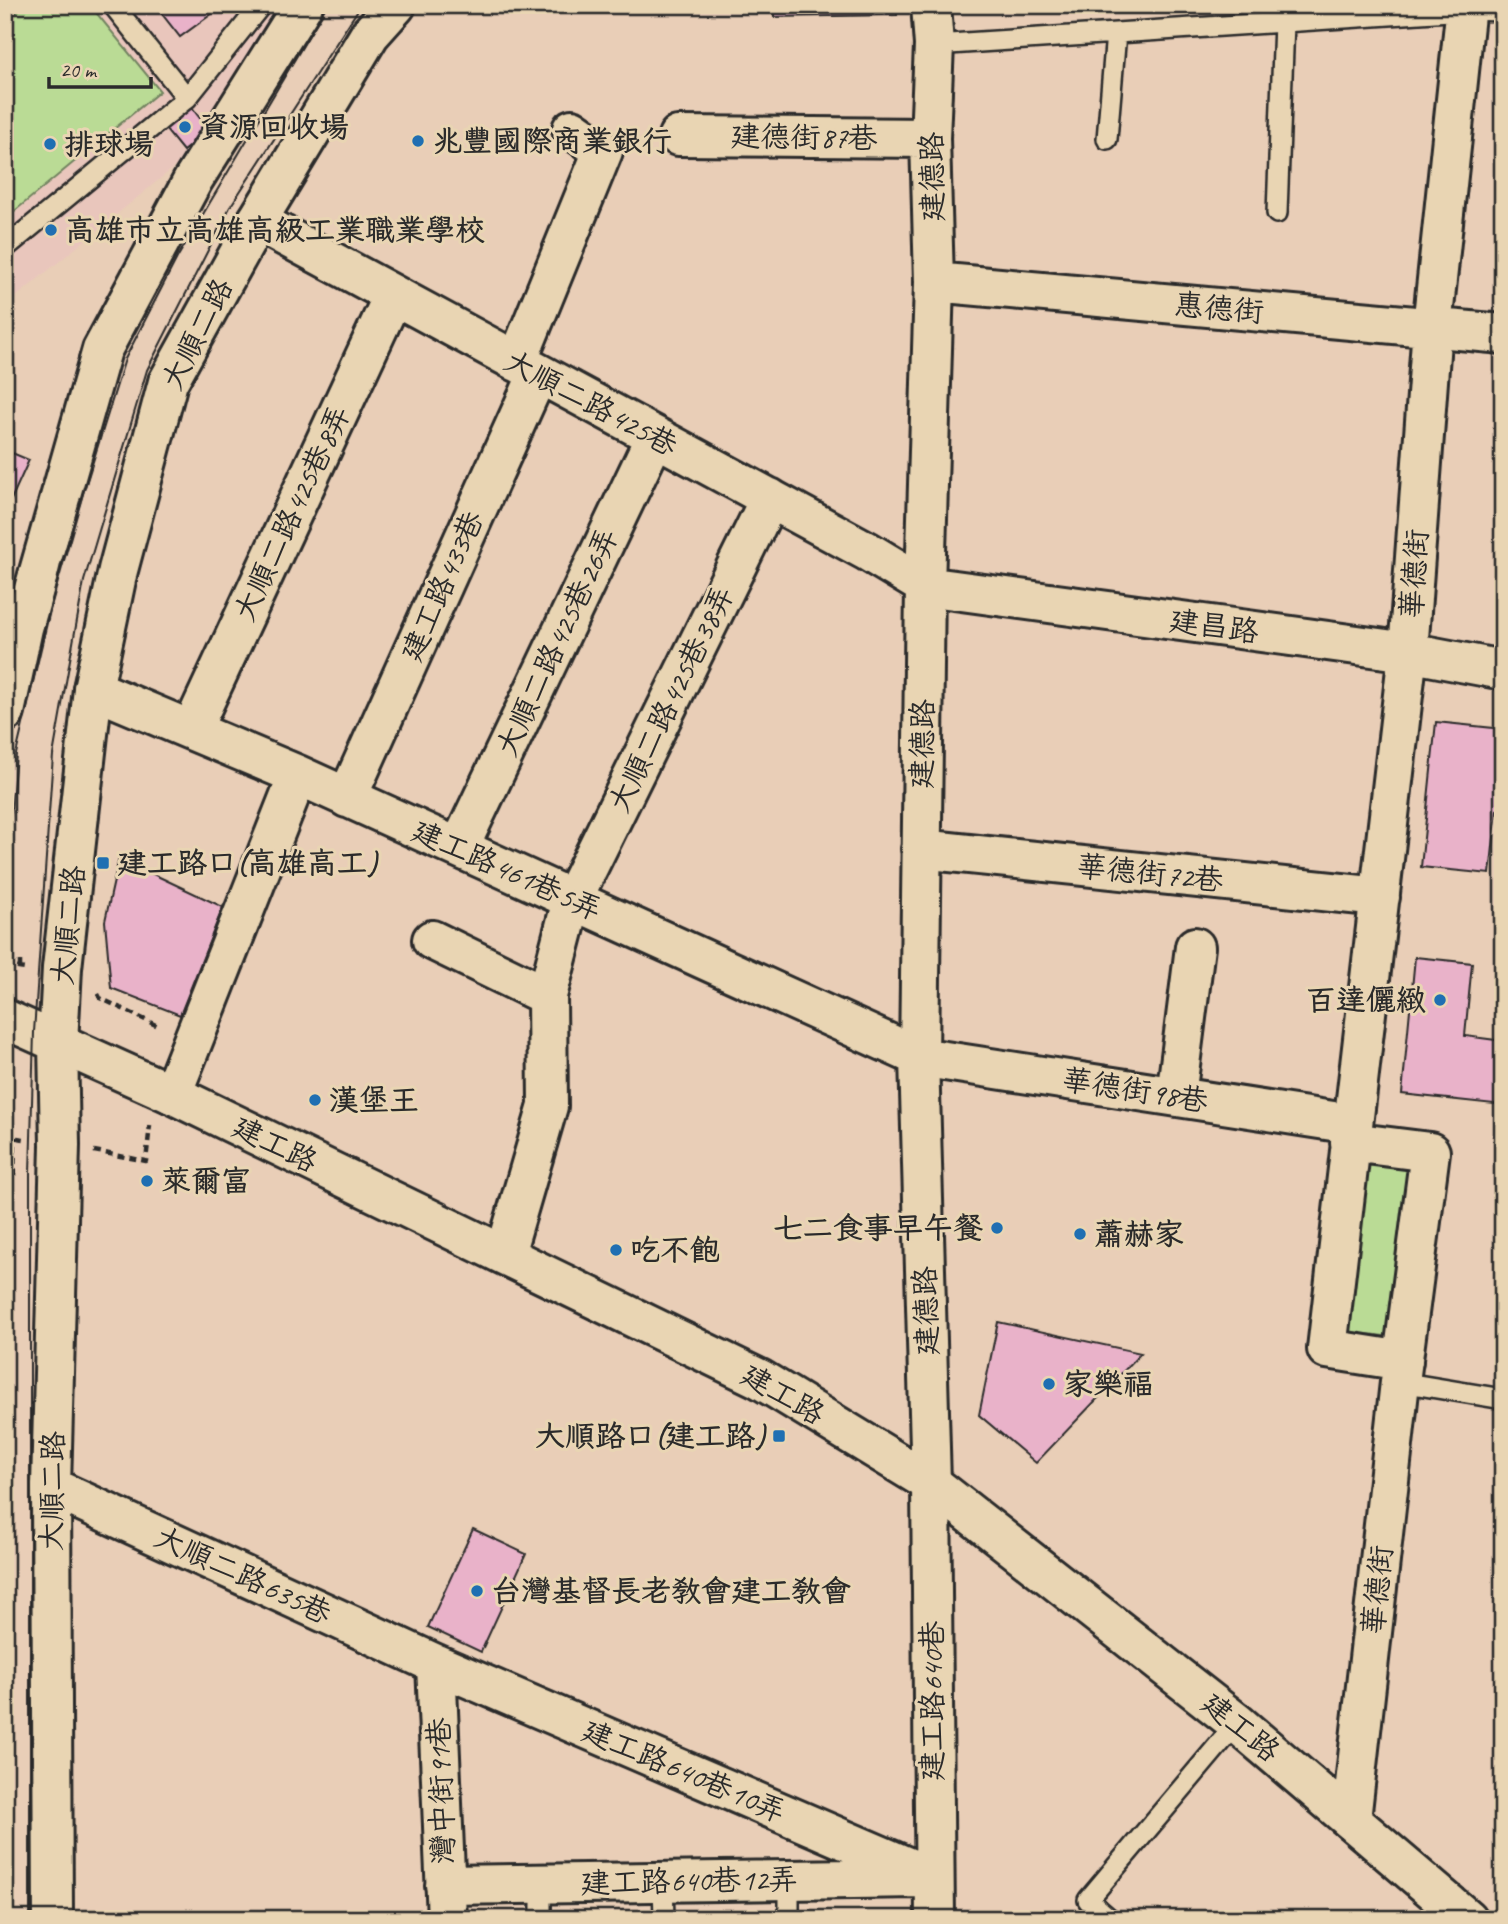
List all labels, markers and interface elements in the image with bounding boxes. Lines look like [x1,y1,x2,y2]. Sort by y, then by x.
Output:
scale bar [49,46,150,90]
text: 20 m [60,57,98,83]
place label: 資源回收場 [199,108,349,146]
street label: 建德街87巷 [730,117,878,157]
marker: 資源回收場 [177,119,193,135]
place label: 兆豐國際商業銀行 [432,122,672,160]
place label: 排球場 [64,125,154,163]
street label: 建德路 [912,132,952,222]
marker: 兆豐國際商業銀行 [410,133,426,149]
marker: 排球場 [42,136,58,152]
place label: 高雄市立高雄高級工業職業學校 [65,211,485,249]
marker: 高雄市立高雄高級工業職業學校 [43,222,59,238]
street label: 大順二路 [153,272,241,396]
street label: 惠德街 [1173,285,1265,331]
street label: 大順二路425巷 [498,342,684,464]
street label: 大順二路425巷8弄 [225,399,359,627]
street label: 建工路433巷 [392,505,492,667]
street label: 大順二路425巷26弄 [487,522,627,762]
street label: 華德街 [1392,528,1436,620]
street label: 大順二路425巷38弄 [600,579,742,819]
street label: 建昌路 [1167,601,1261,651]
street label: 建德路 [902,699,942,789]
street label: 建工路461巷5弄 [406,811,608,929]
place label: 建工路口(高雄高工) [117,844,379,882]
street label: 華德街72巷 [1075,846,1225,900]
marker: 建工路口(高雄高工) [95,855,111,871]
street label: 大順二路 [43,863,93,987]
place label: 百達儷緻 [1306,981,1426,1019]
marker: 百達儷緻 [1432,992,1448,1008]
street label: 華德街98巷 [1059,1060,1211,1120]
place label: 漢堡王 [329,1081,419,1119]
marker: 漢堡王 [307,1092,323,1108]
street label: 建工路 [226,1107,324,1181]
place label: 萊爾富 [161,1162,251,1200]
marker: 萊爾富 [139,1173,155,1189]
place label: 七二食事早午餐 [773,1209,983,1247]
place label: 蕭赫家 [1094,1215,1184,1253]
marker: 七二食事早午餐 [989,1220,1005,1236]
marker: 蕭赫家 [1072,1226,1088,1242]
place label: 吃不飽 [630,1231,720,1269]
marker: 吃不飽 [608,1242,624,1258]
street label: 建德路 [905,1265,947,1357]
street label: 建工路 [735,1355,831,1433]
place label: 家樂福 [1063,1365,1153,1403]
marker: 家樂福 [1041,1376,1057,1392]
place label: 大順路口(建工路) [535,1417,767,1455]
marker: 大順路口(建工路) [771,1428,787,1444]
street label: 大順二路 [32,1431,72,1551]
street label: 大順二路635巷 [149,1518,337,1632]
street label: 華德街 [1353,1543,1401,1637]
place label: 台灣基督長老教會建工教會 [491,1572,851,1610]
marker: 台灣基督長老教會建工教會 [469,1583,485,1599]
street label: 建工路640巷 [913,1621,951,1781]
street label: 建工路 [1194,1684,1288,1770]
street label: 建工路640巷10弄 [576,1711,792,1831]
street label: 灣中街91巷 [419,1717,463,1865]
street label: 建工路640巷12弄 [580,1860,798,1902]

